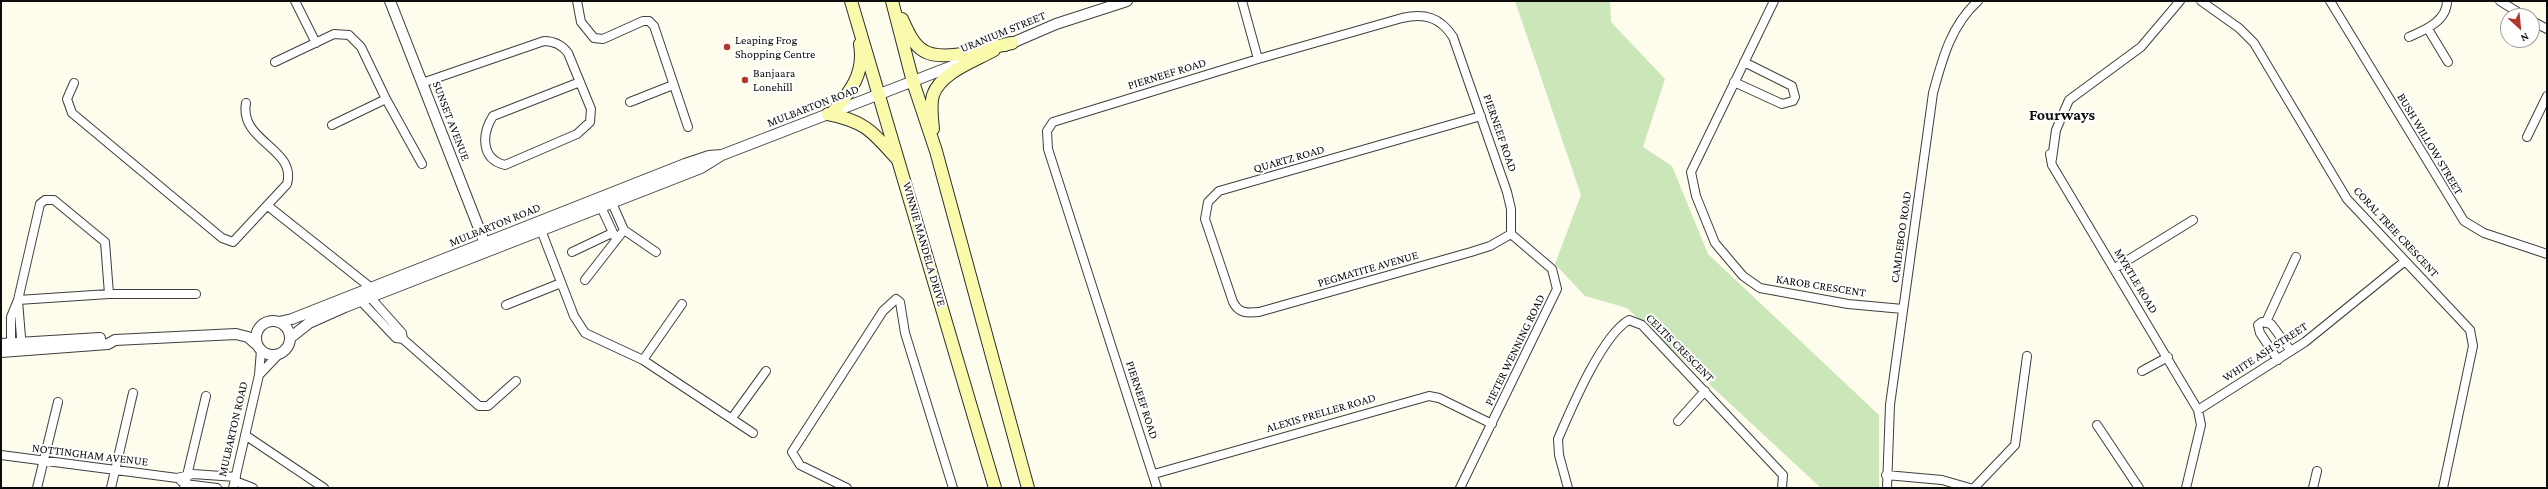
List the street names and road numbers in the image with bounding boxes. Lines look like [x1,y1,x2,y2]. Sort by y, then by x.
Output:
street label: URANIUM STREET [958,8,1048,56]
street label: PIERNEEF ROAD [1126,55,1208,93]
street label: SUNSET AVENUE [429,79,473,163]
street label: MULBARTON ROAD [765,82,861,130]
street label: BUSH WILLOW STREET [2394,91,2466,197]
street label: PIERNEEF ROAD [1480,92,1520,174]
street label: QUARTZ ROAD [1252,142,1326,176]
street label: WINNIE MANDELA DRIVE [899,180,949,308]
street label: CORAL TREE CRESCENT [2350,184,2442,280]
street label: CAMDEBOO ROAD [1887,190,1915,284]
street label: MULBARTON ROAD [447,200,543,250]
street label: MYRTLE ROAD [2111,246,2161,316]
street label: PEGMATITE AVENUE [1316,248,1420,290]
street label: KAROB CRESCENT [1775,272,1867,300]
street label: PIETER WENNING ROAD [1482,292,1548,408]
street label: CELTIS CRESCENT [1643,311,1717,385]
street label: WHITE ASH STREET [2220,319,2310,385]
street label: PIERNEEF ROAD [1123,359,1161,441]
street label: MULBARTON ROAD [215,380,251,478]
street label: ALEXIS PRELLER ROAD [1265,390,1377,436]
street label: NOTTINGHAM AVENUE [31,441,149,469]

